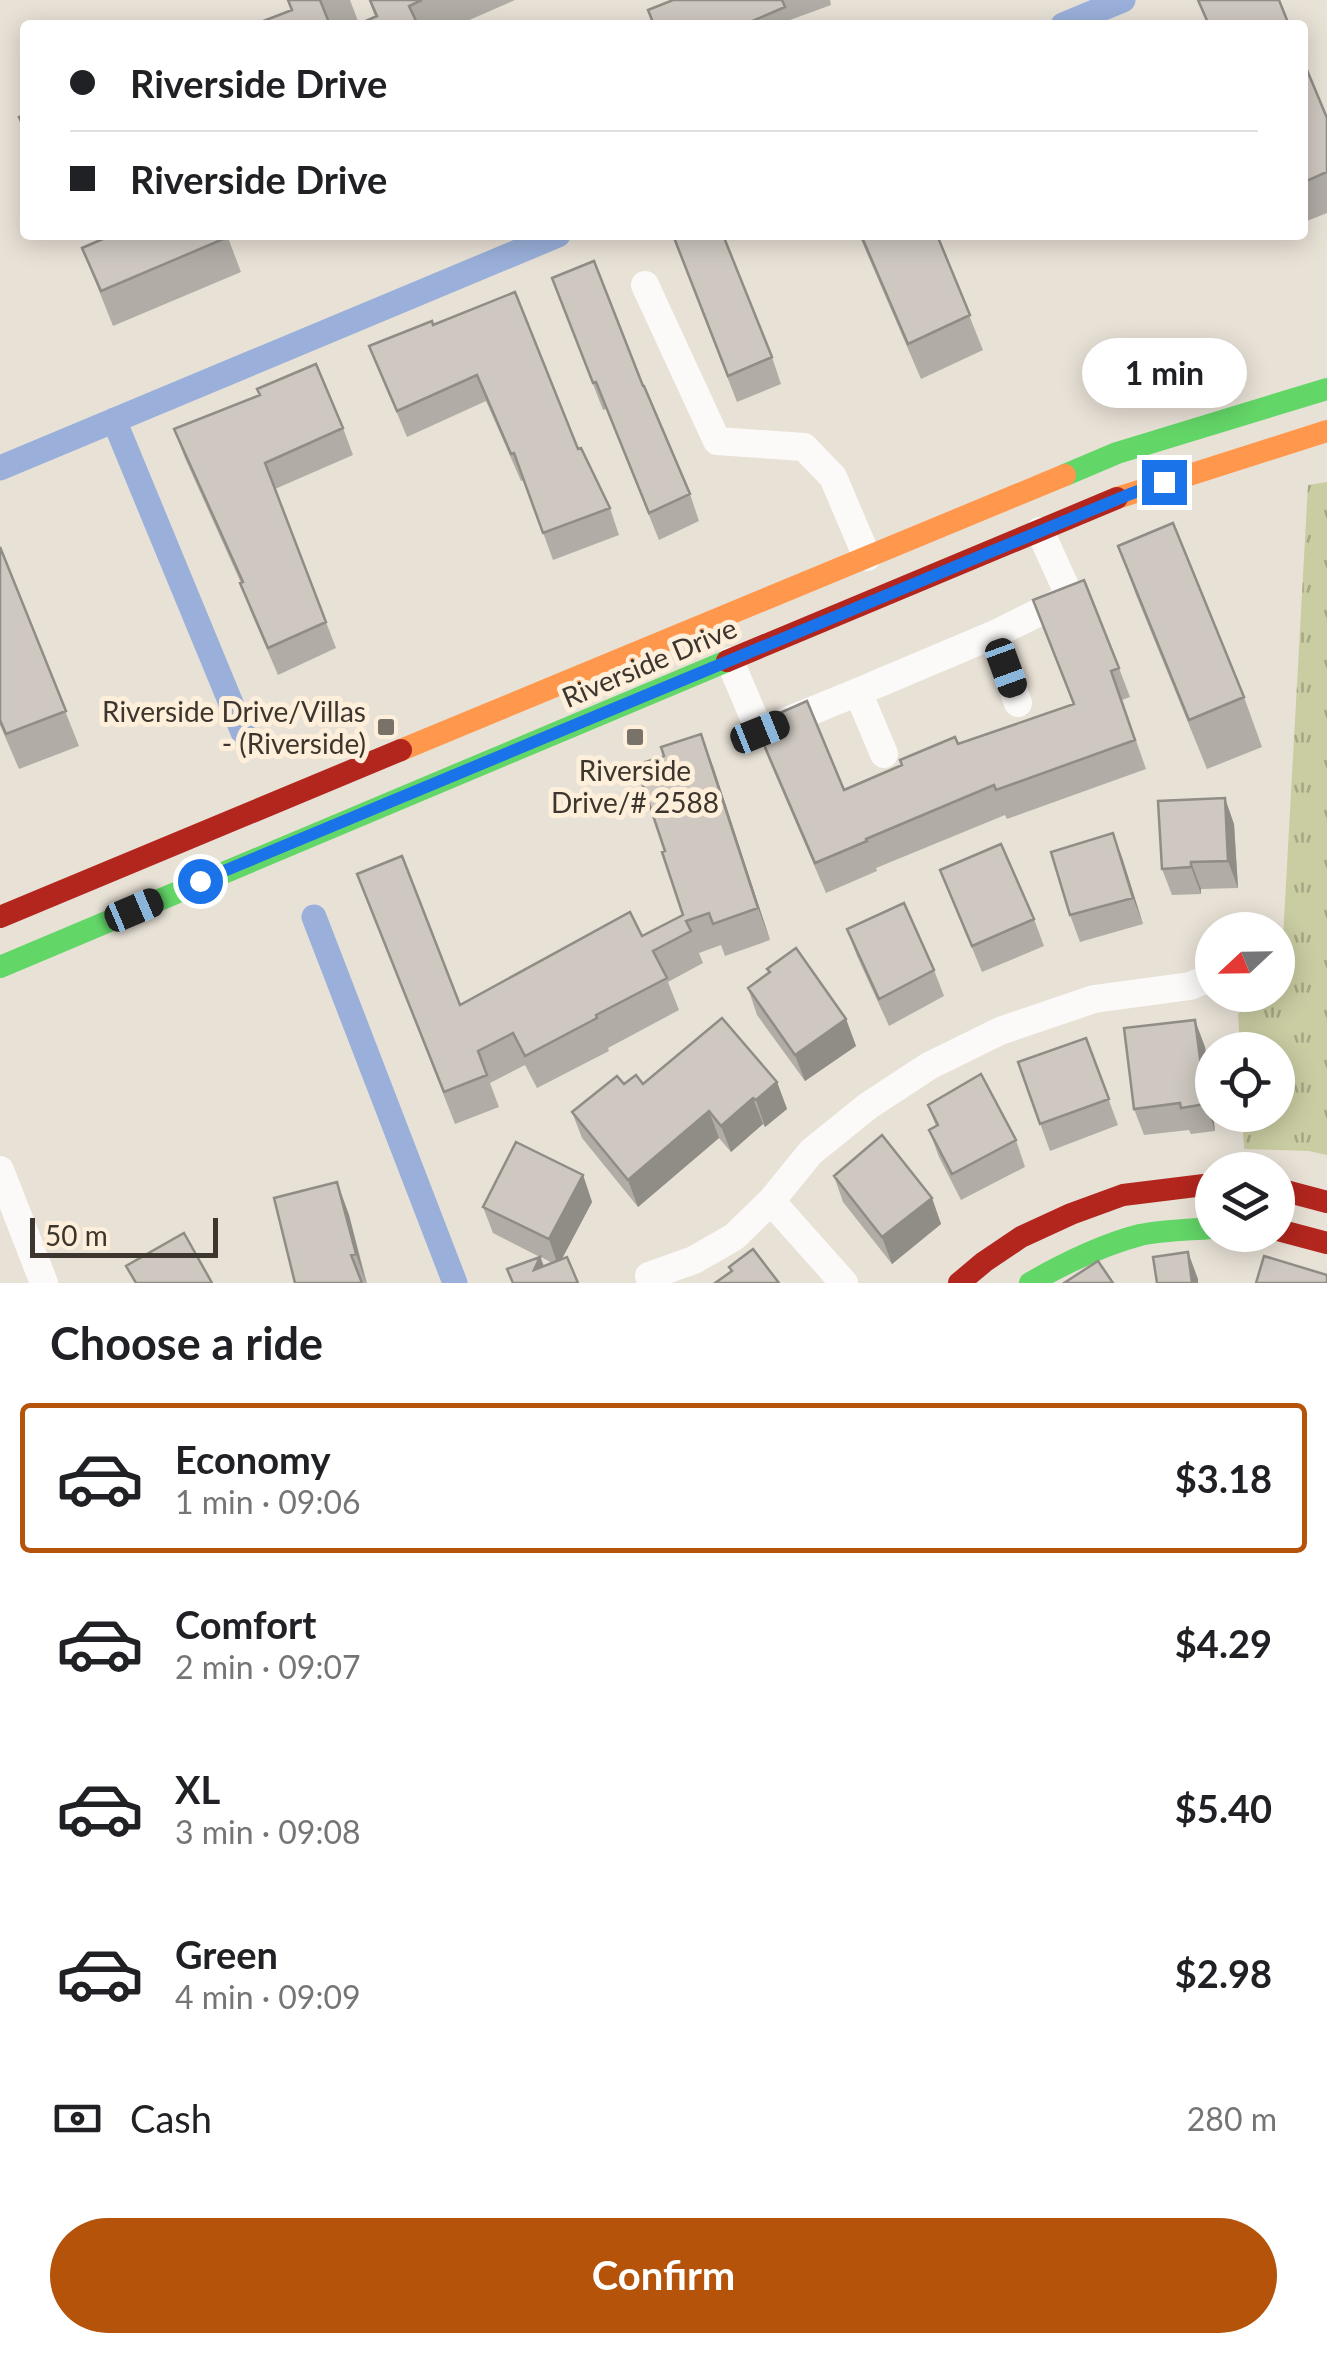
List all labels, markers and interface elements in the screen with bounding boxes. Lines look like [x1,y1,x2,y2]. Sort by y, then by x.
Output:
text: Riverside Drive [130,60,387,106]
text: Riverside Drive [130,156,387,202]
callout: 1 min [1082,337,1246,407]
text: 1 min [1125,353,1204,392]
route end [1142,460,1187,505]
street label: Riverside Drive [557,610,741,714]
car [982,635,1030,701]
place label: Riverside Drive/Villas - (Riverside) [102,694,366,760]
car [727,707,793,757]
marker: Riverside Drive/Villas - (Riverside) [375,716,397,738]
marker: Riverside Drive/# 2588 [624,726,646,748]
place label: Riverside Drive/# 2588 [551,753,719,819]
route start [178,859,223,904]
car [101,884,167,936]
north arrow [1195,912,1295,1012]
map controls [1195,912,1295,1252]
button: locate [1195,1032,1295,1132]
button: layers [1195,1152,1295,1252]
scale bar [30,1213,218,1258]
text: 50 m [45,1218,108,1252]
text: Choose a ride [50,1316,323,1370]
icon: car [55,1433,145,1523]
text: Economy [175,1436,330,1482]
text: $3.18 [1175,1455,1272,1501]
text: 1 min · 09:06 [175,1482,361,1521]
icon: car [55,1598,145,1688]
text: Comfort [175,1601,316,1647]
text: $4.29 [1175,1620,1272,1666]
text: 2 min · 09:07 [175,1647,361,1686]
icon: car [55,1763,145,1853]
text: XL [175,1766,220,1812]
text: $5.40 [1175,1785,1272,1831]
text: 3 min · 09:08 [175,1812,361,1851]
icon: car [55,1928,145,2018]
text: Green [175,1931,278,1977]
text: $2.98 [1175,1950,1272,1996]
text: 4 min · 09:09 [175,1977,361,2016]
icon: cash [50,2091,105,2146]
text: Cash [130,2095,212,2141]
text: 280 m [1187,2099,1277,2138]
button: Confirm [50,2218,1277,2333]

